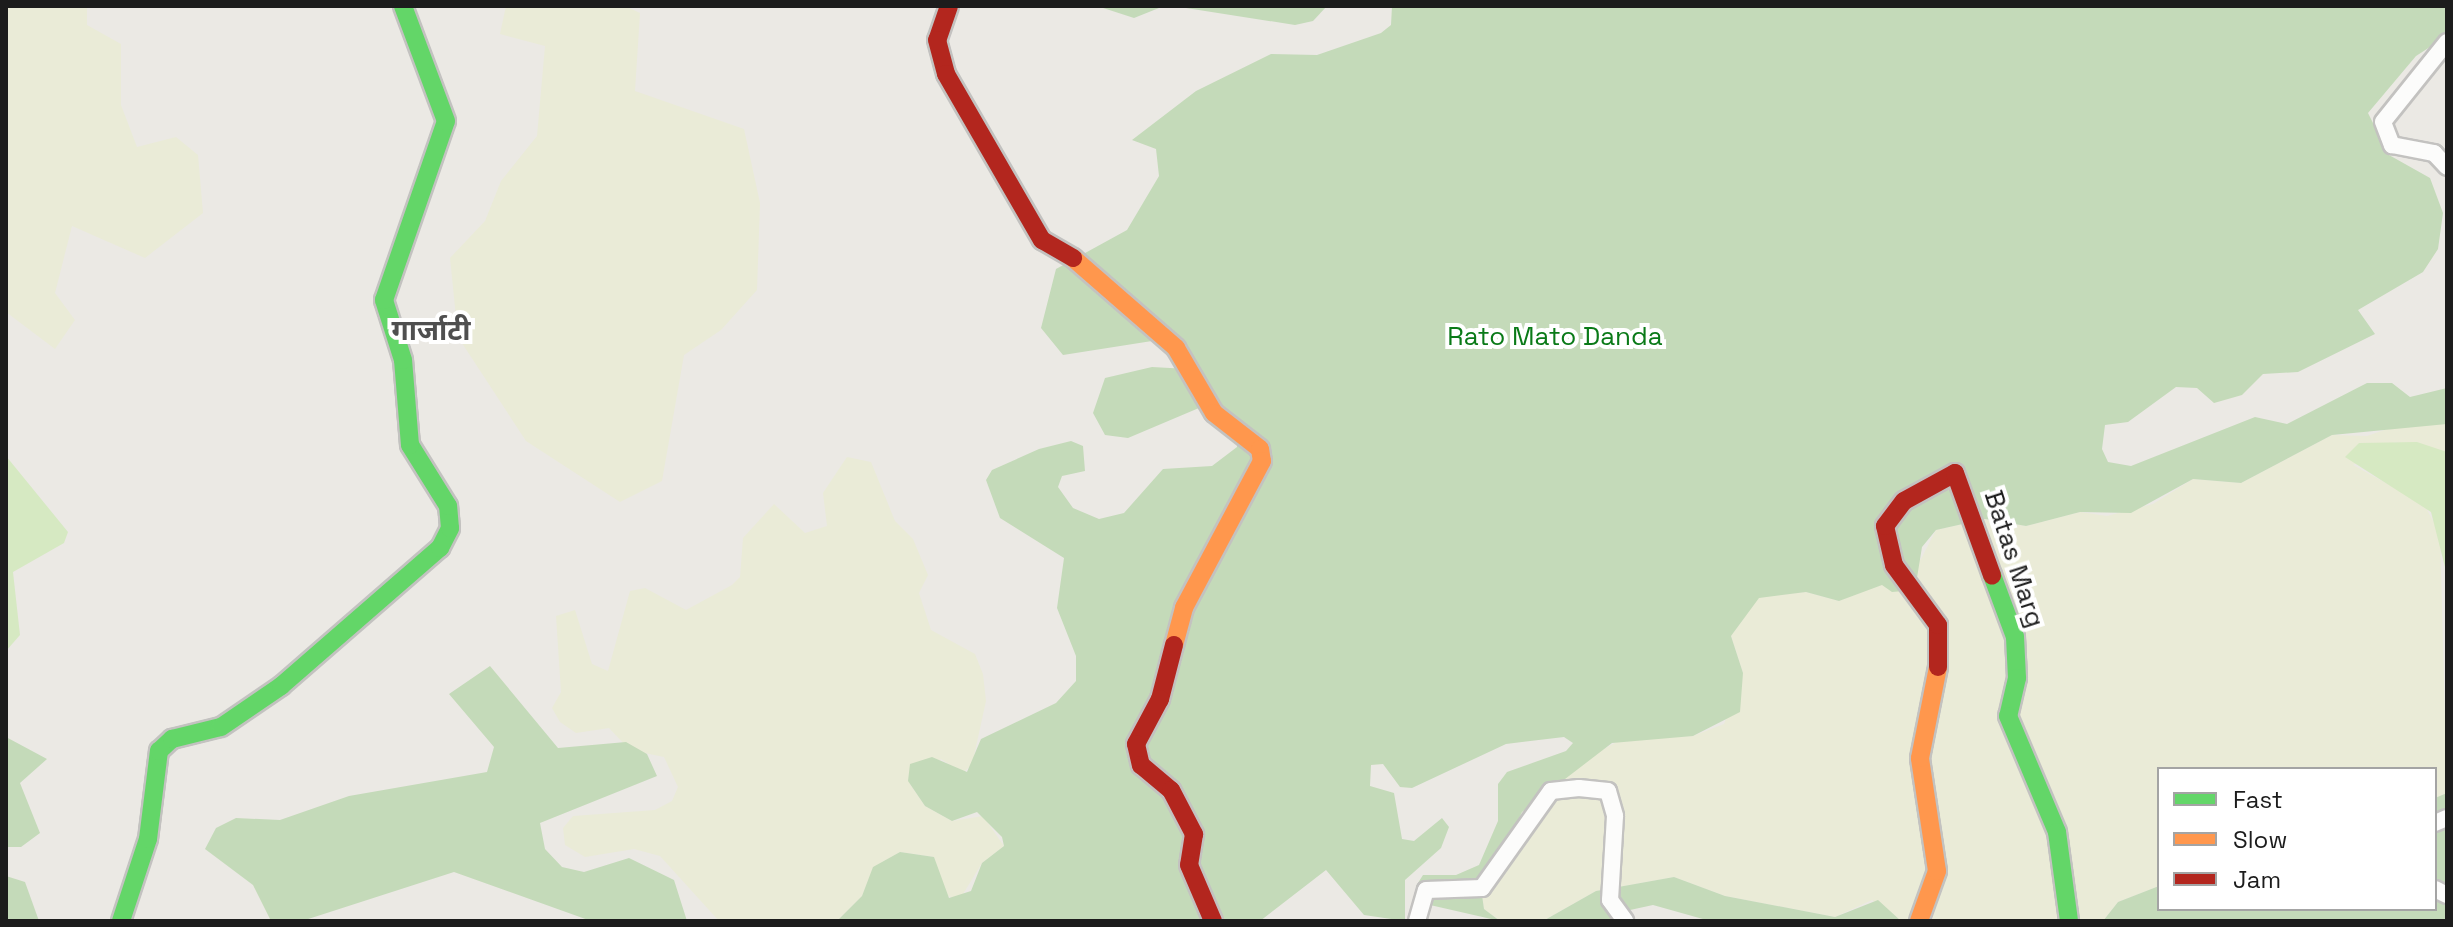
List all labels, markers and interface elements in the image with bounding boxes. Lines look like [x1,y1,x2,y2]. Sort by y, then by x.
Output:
district label: गार्जाटी [391,313,471,347]
park label: Rato Mato Danda [1447,321,1663,353]
street label: Batas Marg [1977,487,2051,631]
legend [2157,767,2437,911]
text: Fast [2233,784,2283,815]
text: Slow [2233,824,2287,855]
text: Jam [2233,864,2281,895]

